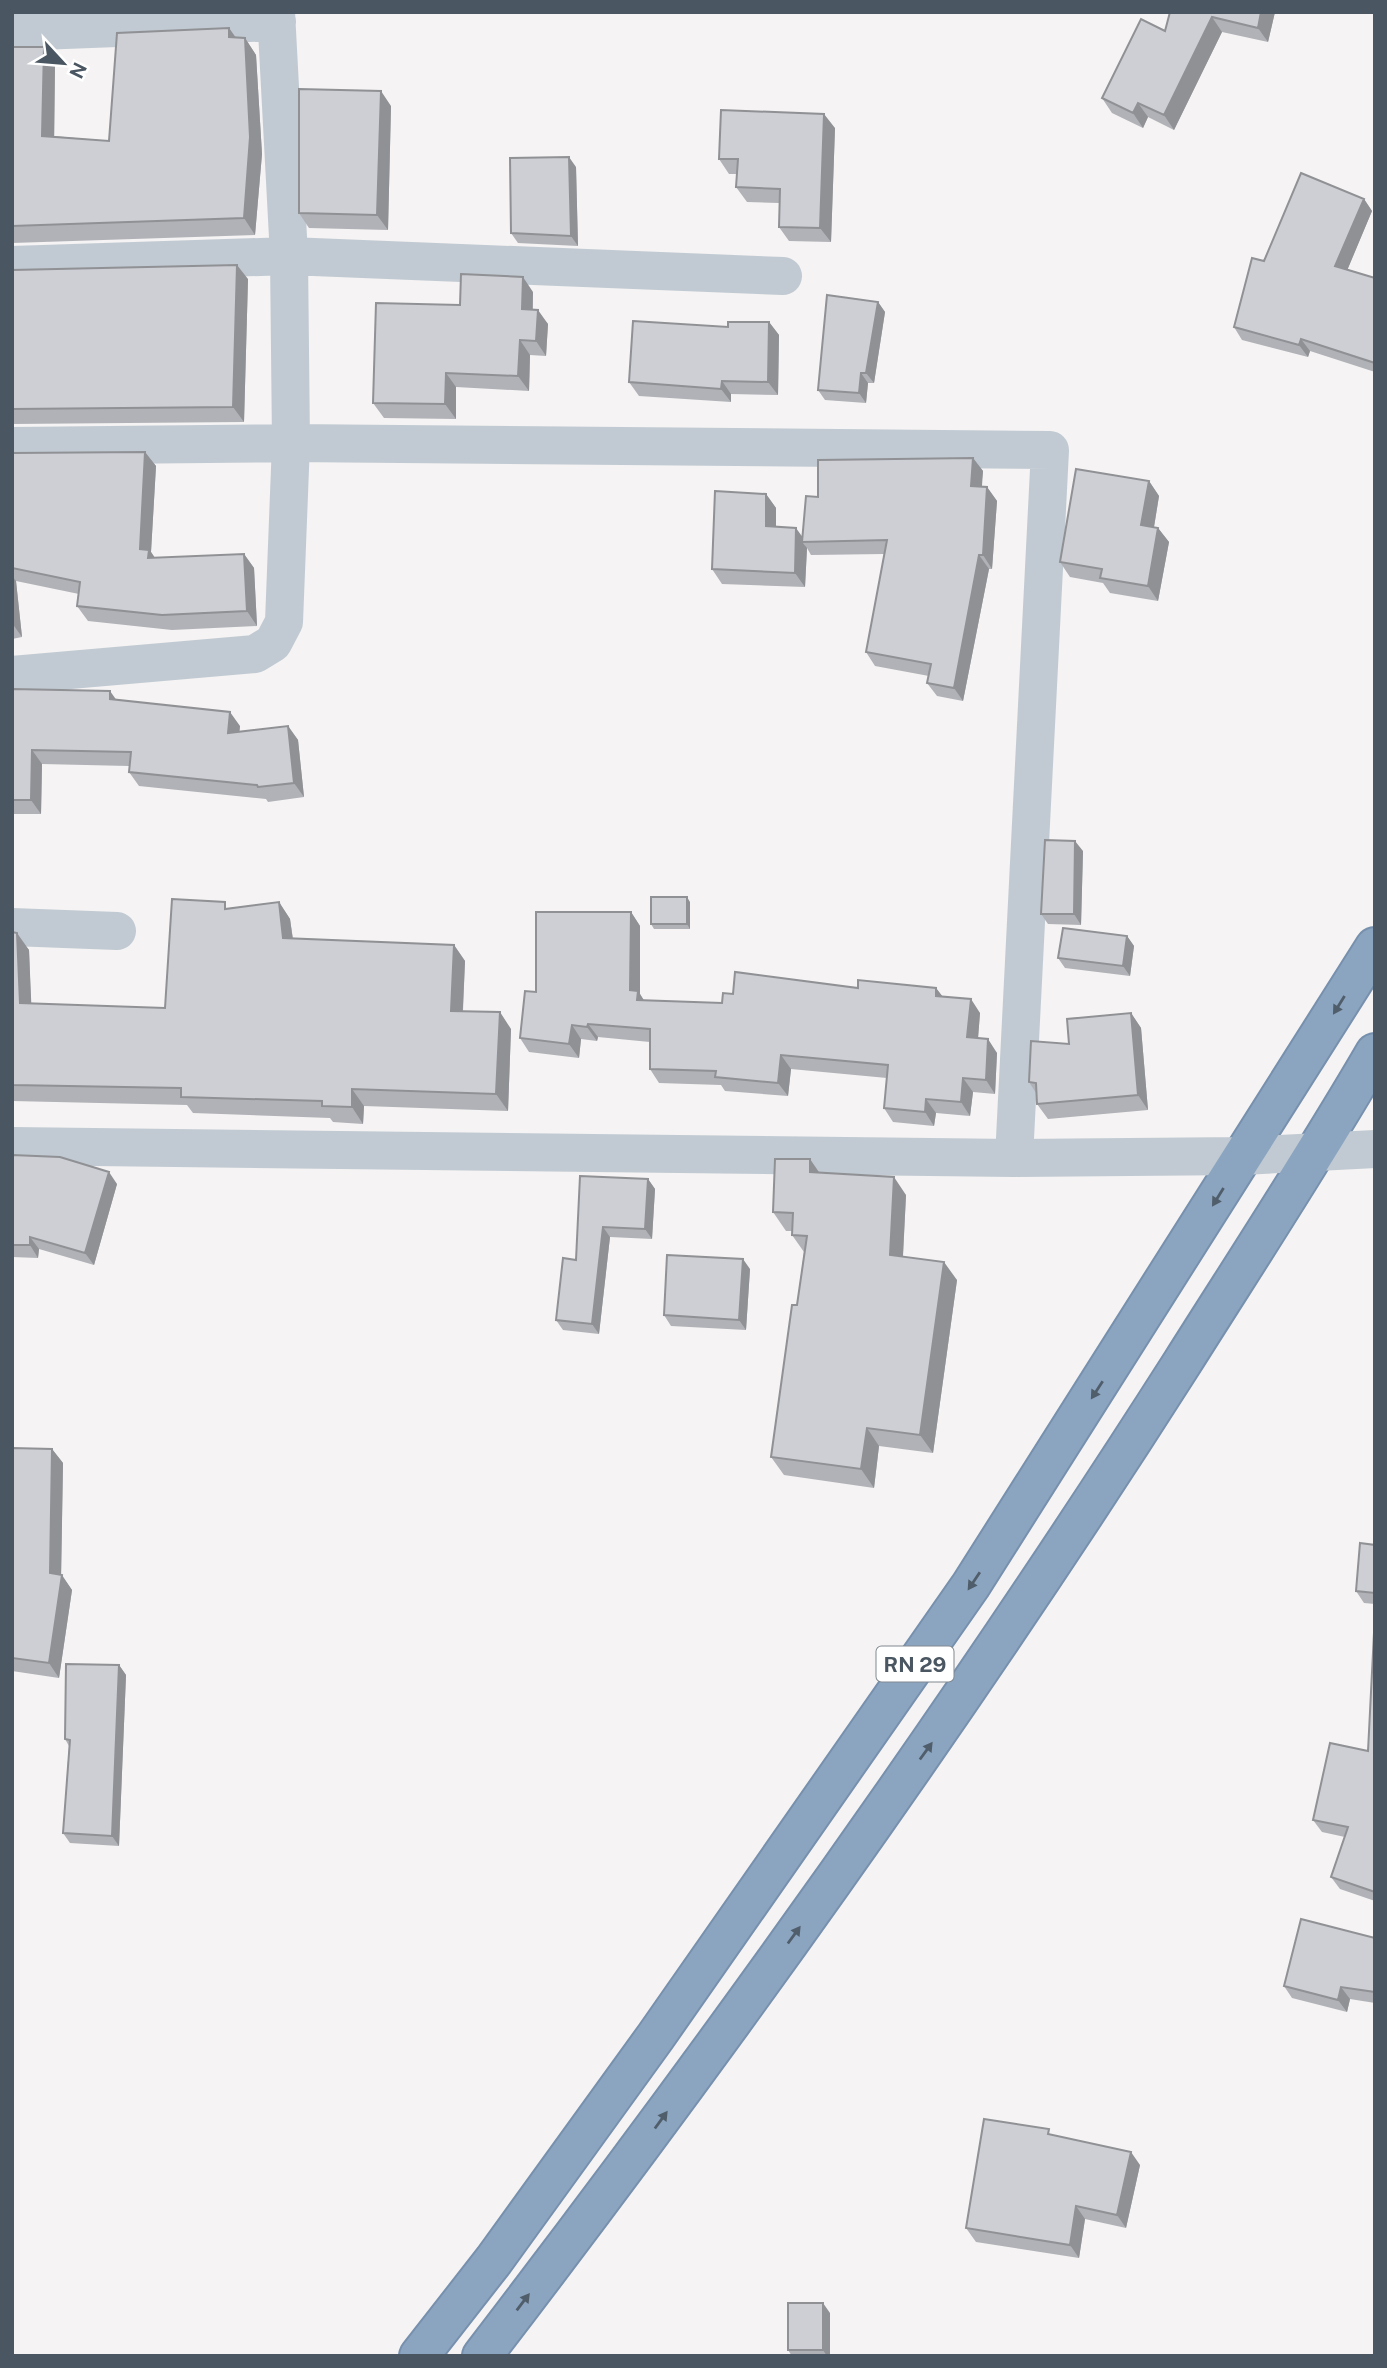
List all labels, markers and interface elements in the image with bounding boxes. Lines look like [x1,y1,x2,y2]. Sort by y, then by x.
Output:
north arrow [28,28,98,98]
text: N [65,59,91,82]
one-way arrow [1333,995,1346,1014]
one-way arrow [1212,1188,1225,1207]
one-way arrow [1090,1381,1104,1399]
one-way arrow [967,1571,980,1591]
road number: RN 29 [876,1646,954,1682]
one-way arrow [919,1742,933,1760]
one-way arrow [786,1927,801,1945]
one-way arrow [654,2111,668,2129]
one-way arrow [516,2293,531,2311]

